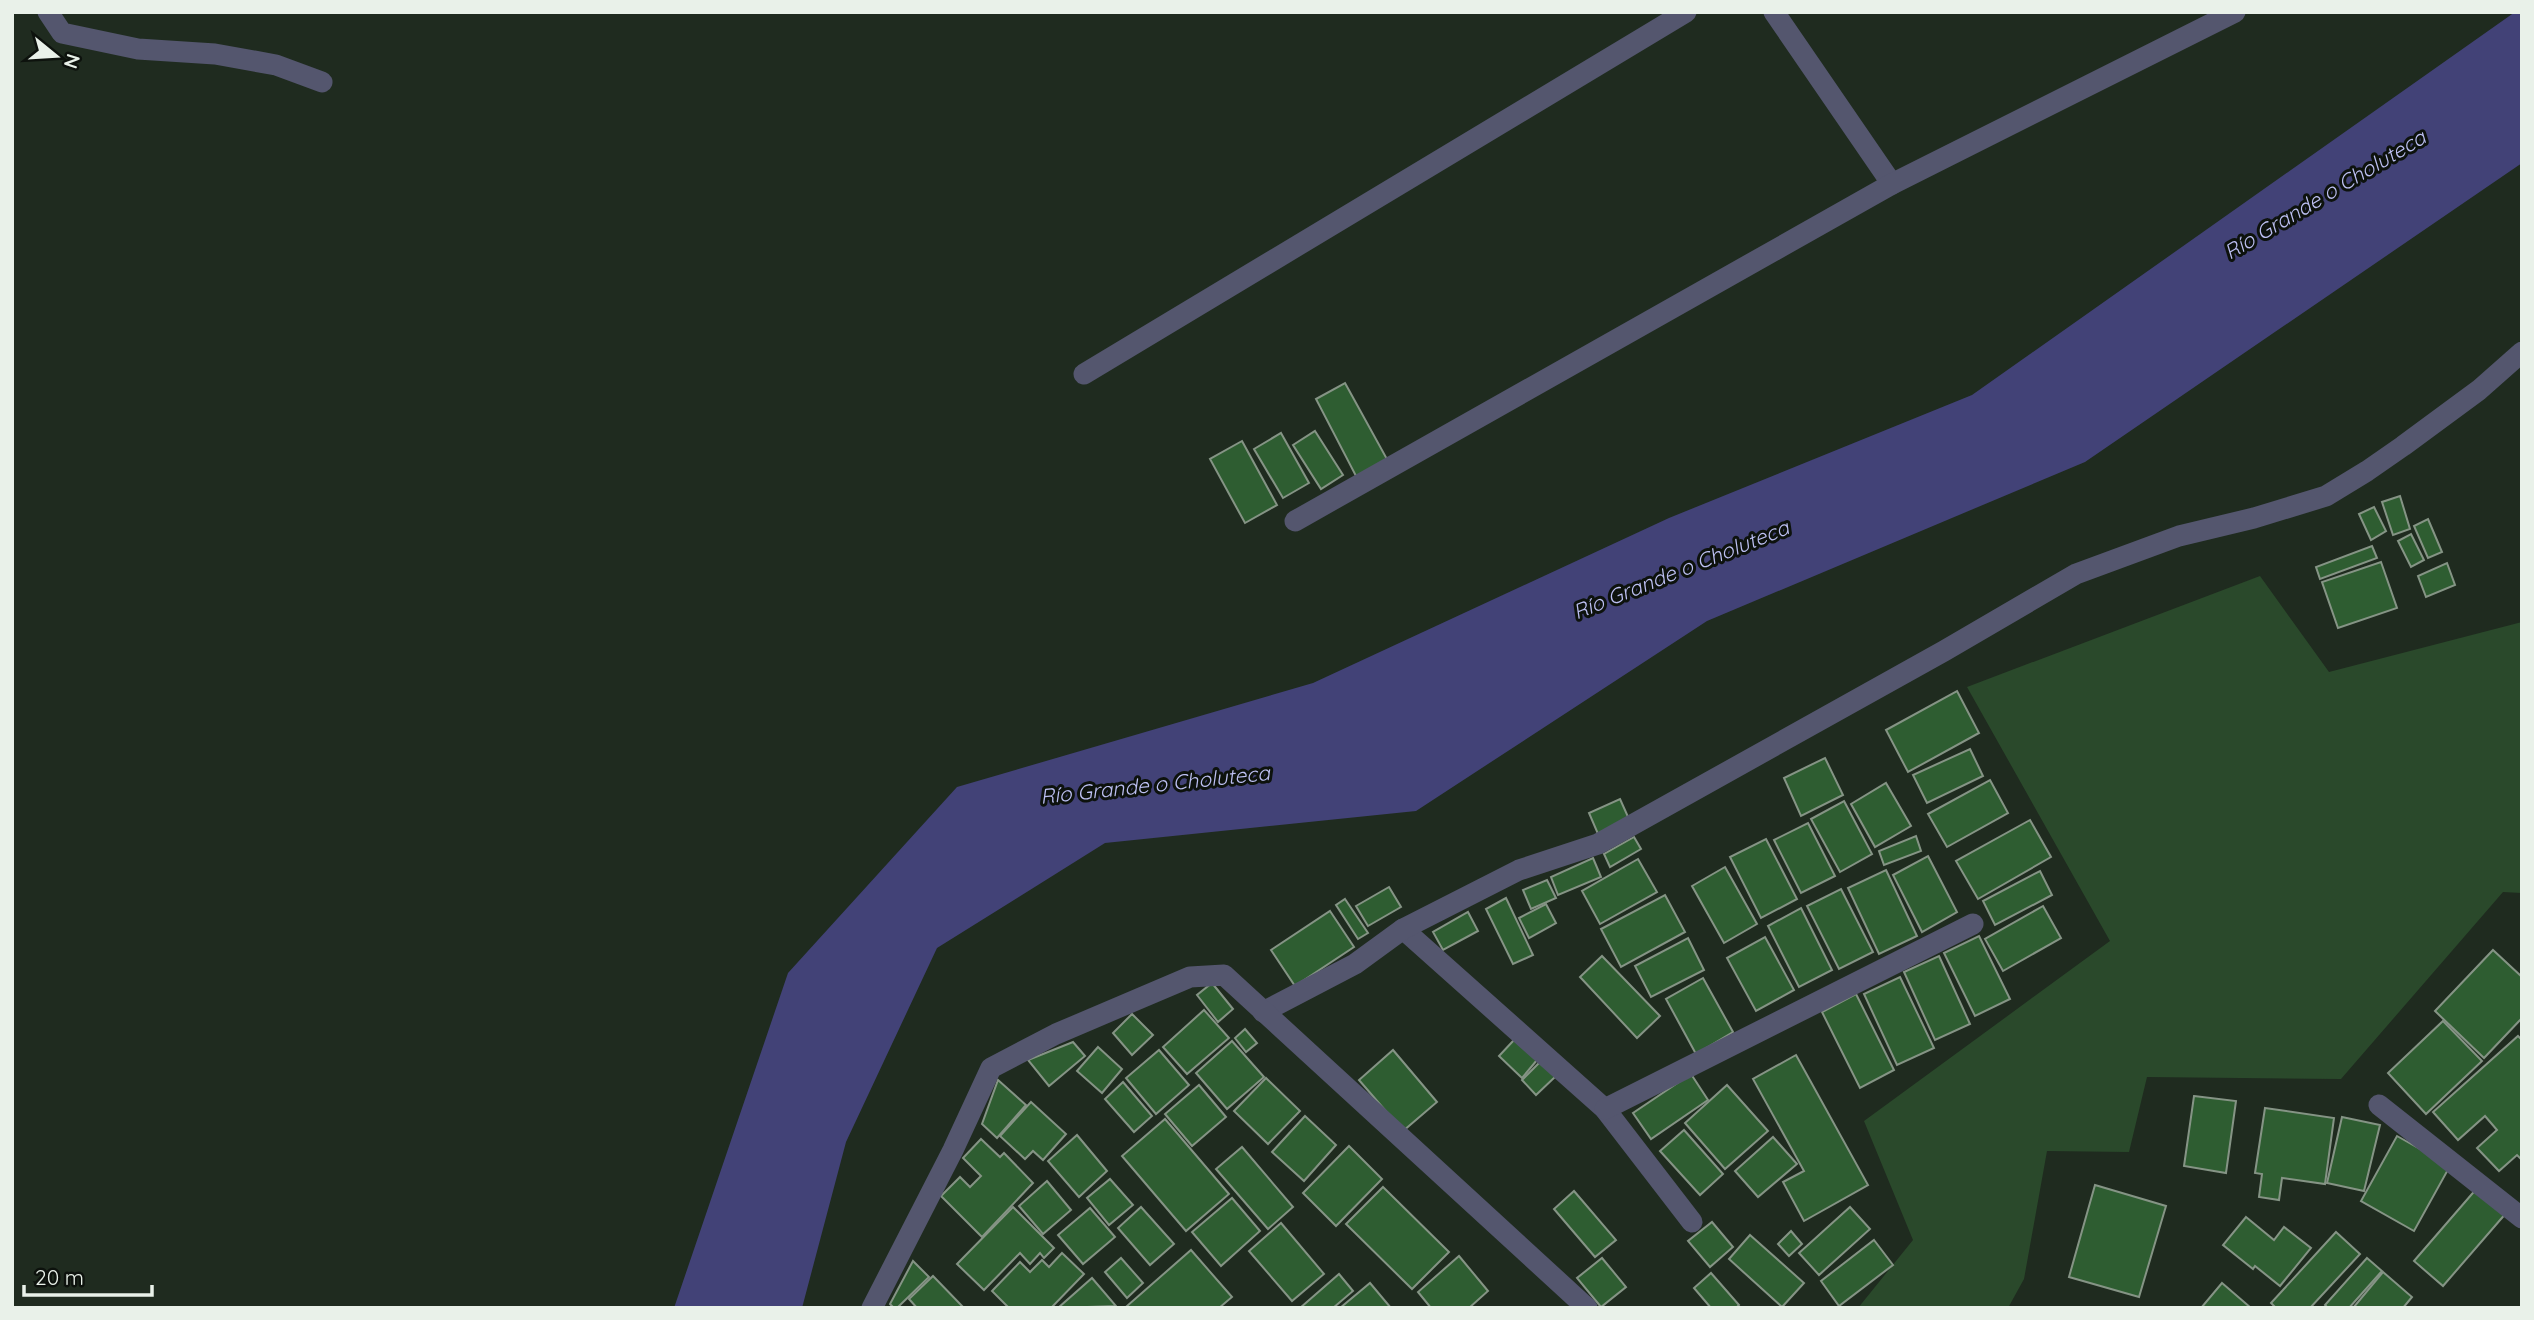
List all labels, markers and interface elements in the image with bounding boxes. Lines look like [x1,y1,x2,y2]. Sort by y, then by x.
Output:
north arrow [21,21,91,91]
text: N [59,51,86,72]
water label: Río Grande o Choluteca [2219,123,2431,265]
water label: Río Grande o Choluteca [1569,513,1794,624]
water label: Río Grande o Choluteca [1039,759,1272,809]
scale bar [24,1254,152,1298]
text: 20 m [35,1264,84,1290]

